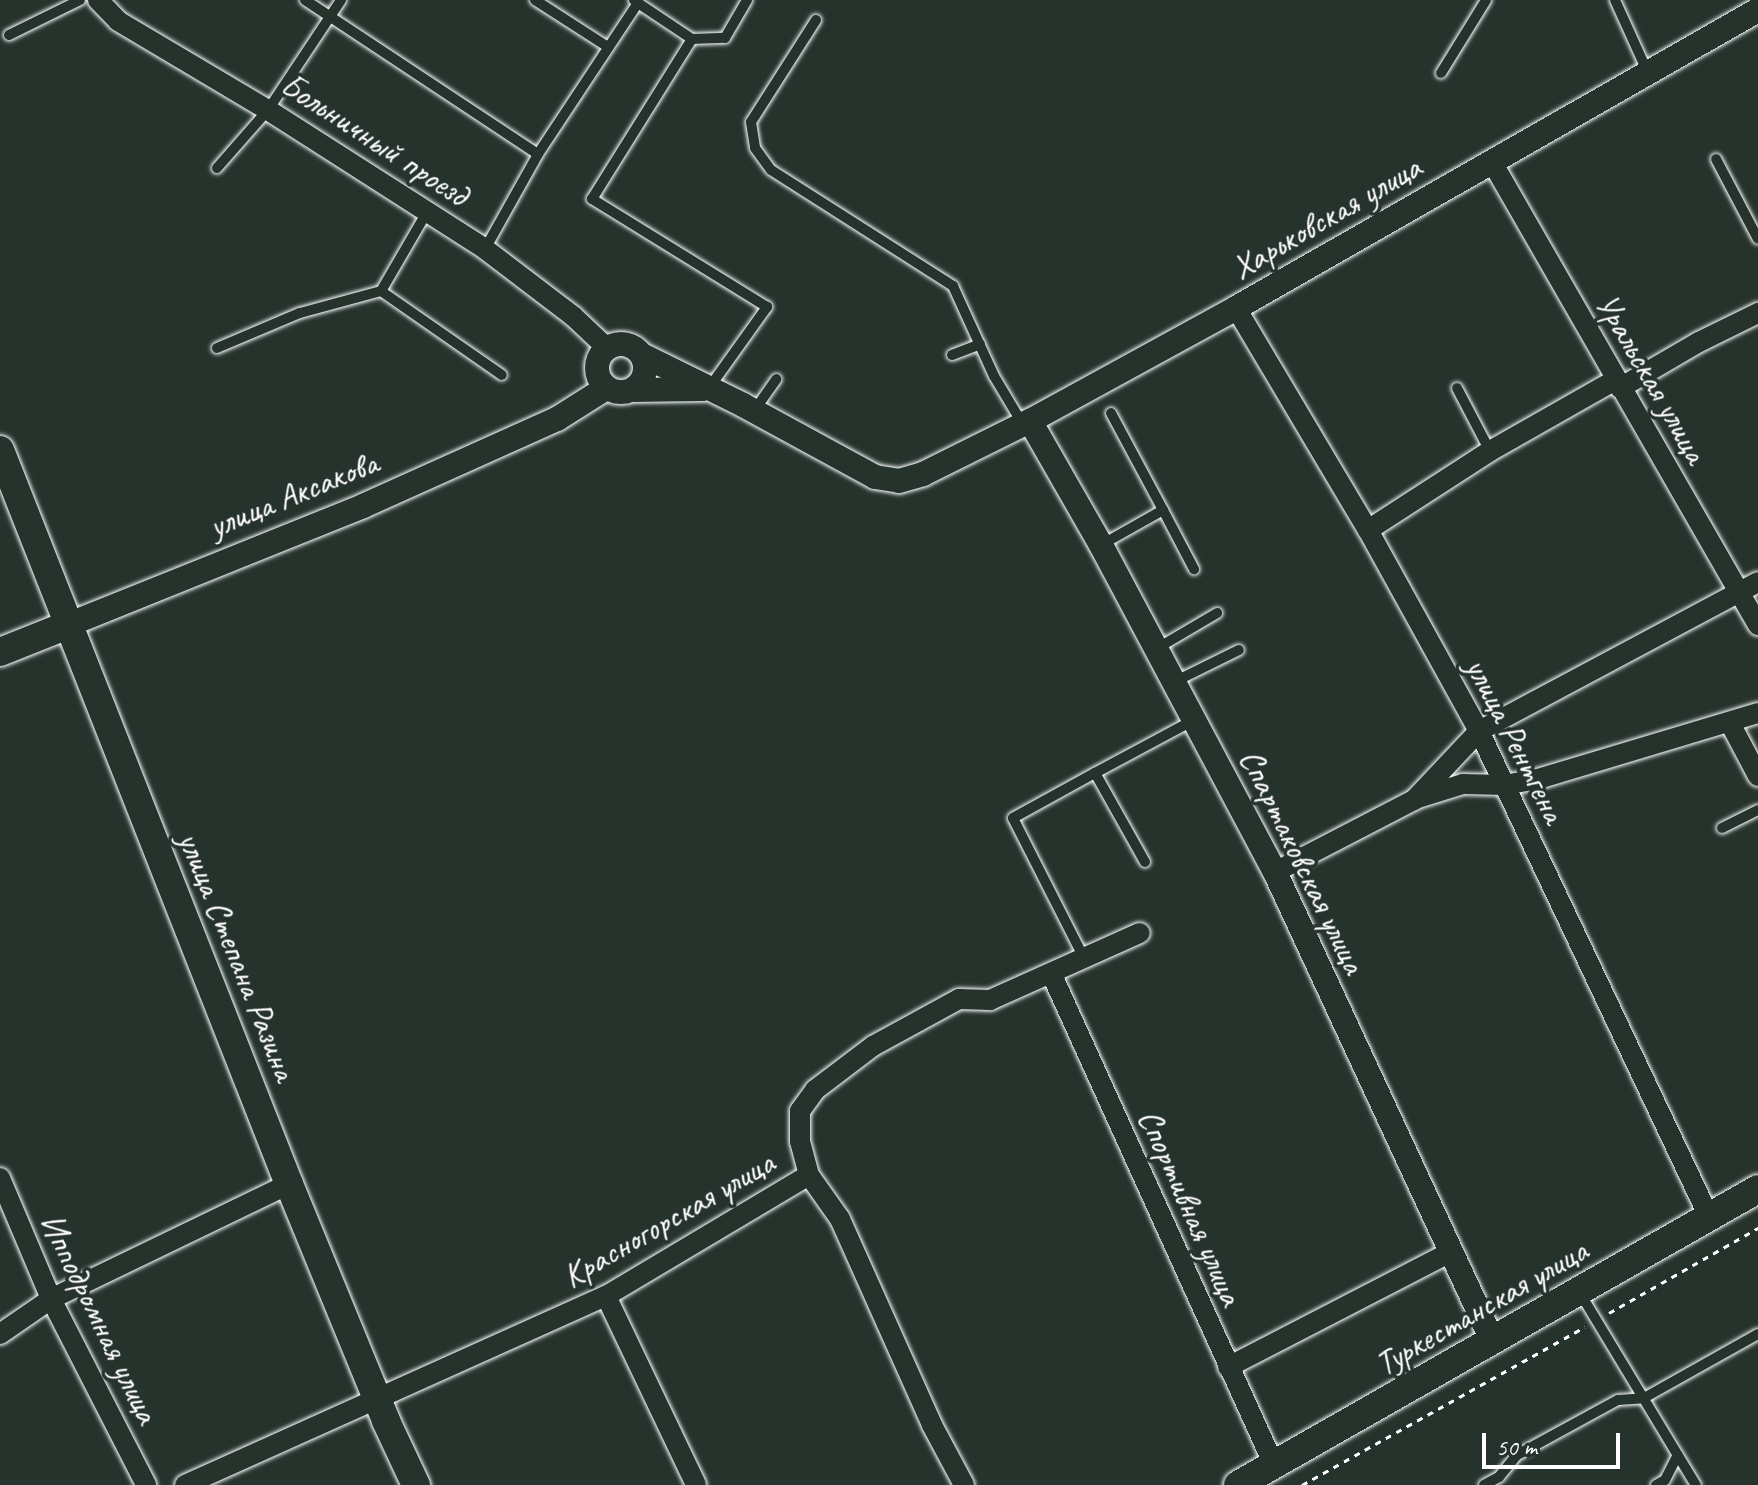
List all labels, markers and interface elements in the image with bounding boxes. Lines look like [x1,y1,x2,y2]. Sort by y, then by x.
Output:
street label: Больничный проезд [274,63,476,215]
street label: Харьковская улица [1223,146,1429,288]
street label: Уральская улица [1587,286,1717,470]
street label: улица Аксакова [203,442,383,546]
street label: улица Рентгена [1456,650,1576,830]
street label: Спартаковская улица [1230,740,1376,982]
street label: улица Степана Разина [170,826,306,1086]
street label: Спортивная улица [1129,1102,1253,1312]
street label: Красногорская улица [553,1141,783,1297]
street label: Ипподромная улица [31,1205,169,1431]
street label: Туркестанская улица [1366,1229,1596,1385]
scale bar [1486,1417,1624,1467]
text: 50 m [1496,1432,1537,1462]

